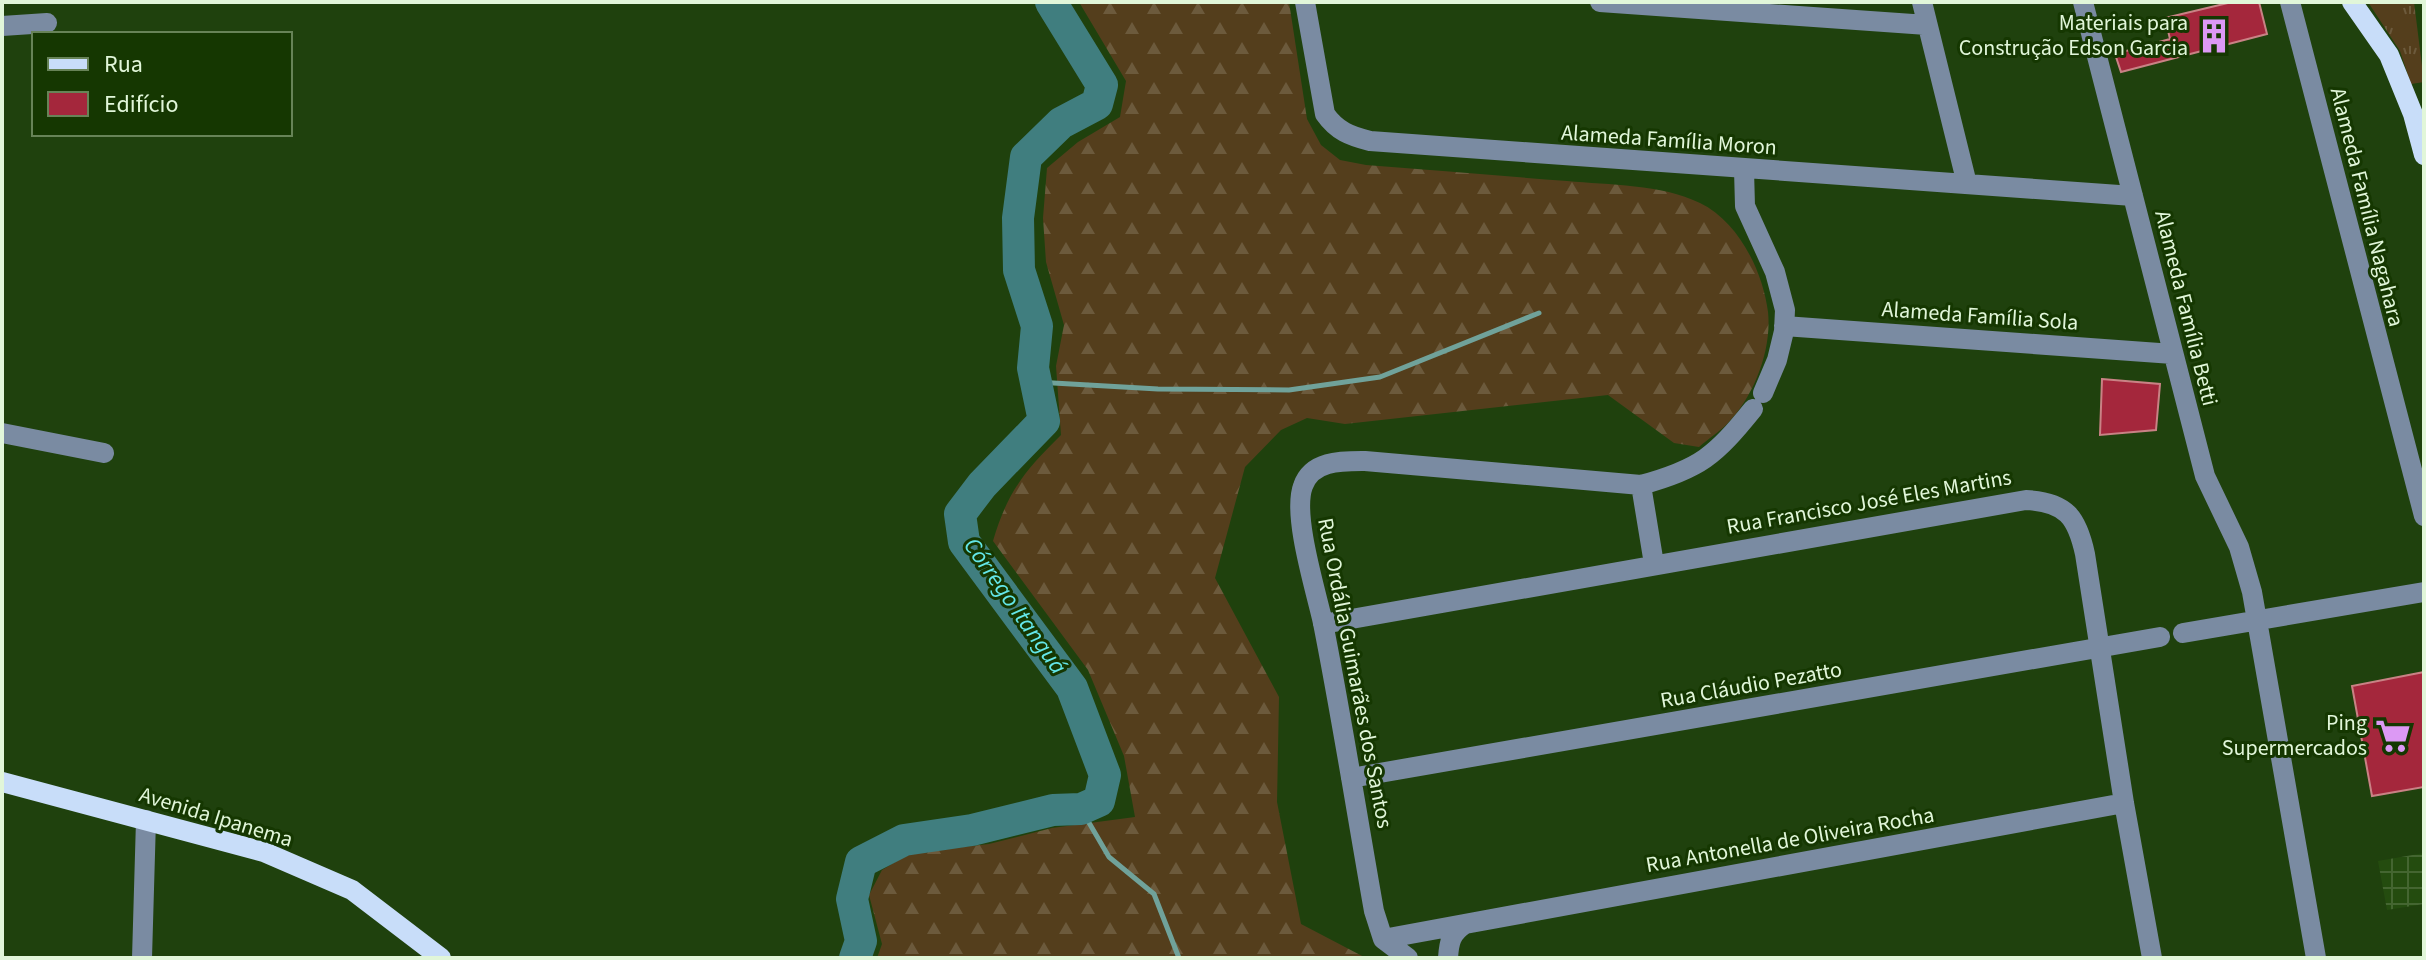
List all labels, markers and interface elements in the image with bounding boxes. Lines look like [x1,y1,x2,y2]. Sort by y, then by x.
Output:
place label: Materiais para Construção Edson Garcia [1959,7,2188,64]
building icon: Materiais para Construção Edson Garcia [2195,17,2233,55]
legend [32,32,292,136]
text: Rua [104,47,143,82]
street label: Alameda Família Nagahara [2322,84,2412,330]
text: Edifício [104,87,178,122]
street label: Alameda Família Moron [1560,116,1778,164]
street label: Alameda Família Betti [2146,207,2226,409]
street label: Alameda Família Sola [1880,293,2080,339]
street label: Rua Francisco José Eles Martins [1724,461,2014,543]
street label: Rua Ordália Guimarães dos Santos [1309,515,1401,831]
water label: Córrego Itanguá [955,530,1075,682]
street label: Rua Cláudio Pezatto [1658,653,1844,717]
place label: Ping Supermercados [2222,707,2367,764]
supermarket icon: Ping Supermercados [2374,717,2412,755]
street label: Avenida Ipanema [135,778,297,856]
street label: Rua Antonella de Oliveira Rocha [1643,799,1937,881]

